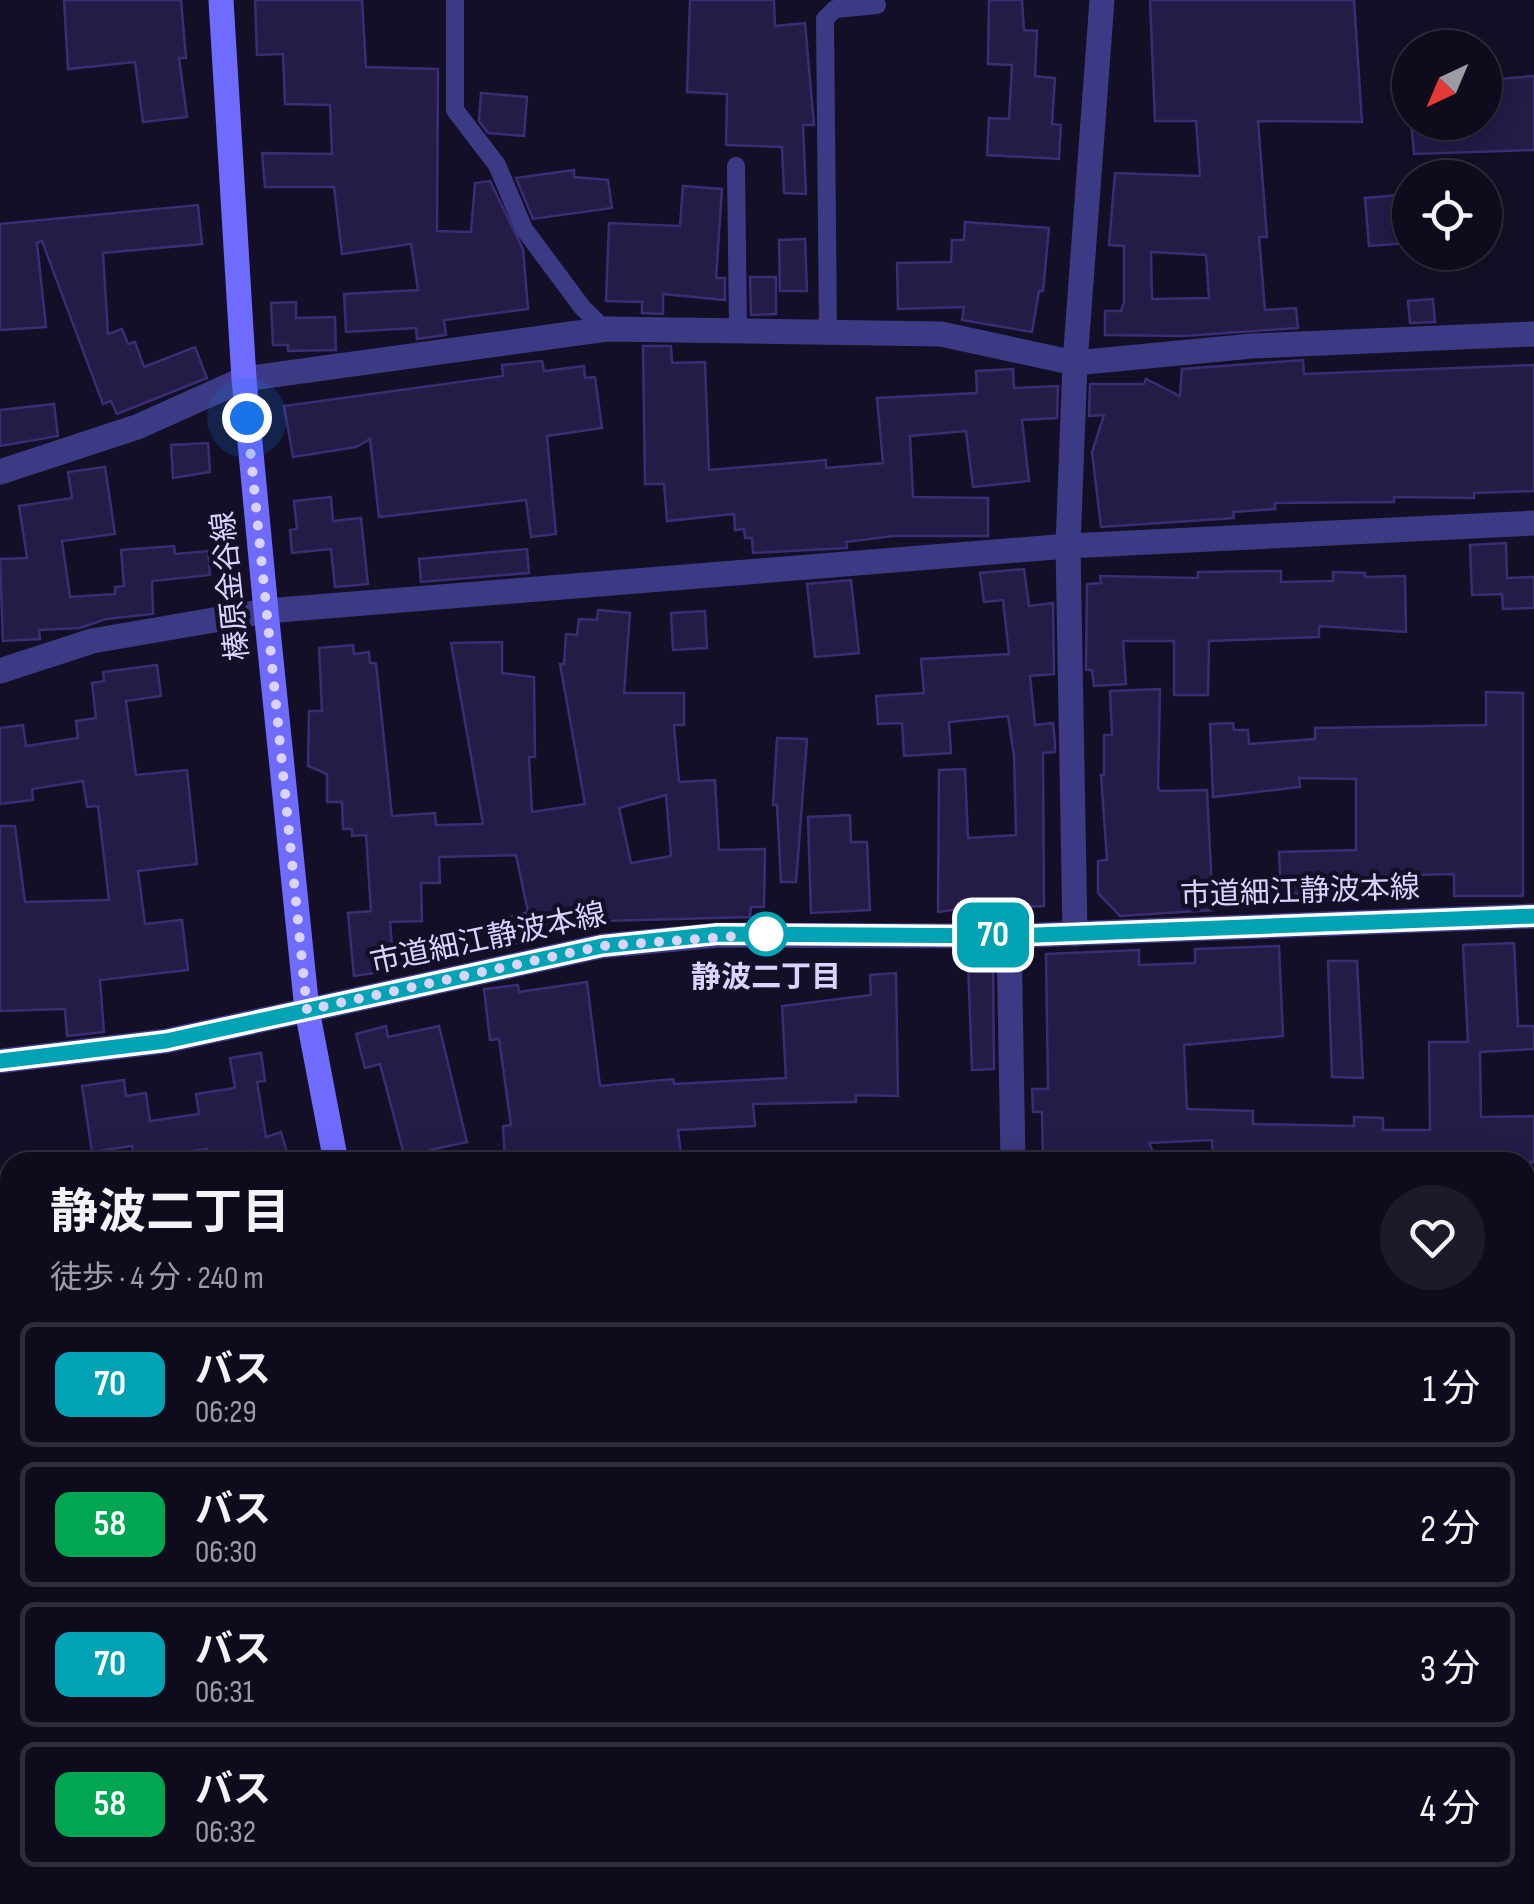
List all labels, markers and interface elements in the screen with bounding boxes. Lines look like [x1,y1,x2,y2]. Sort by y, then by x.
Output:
north arrow [1392,30,1502,140]
map controls [1392,30,1502,270]
button: locate [1392,160,1502,270]
your location [222,393,272,443]
street label: 榛原金谷線 [205,510,257,662]
street label: 市道細江静波本線 [1179,870,1421,914]
street label: 市道細江静波本線 [367,896,609,982]
line badge: 70 [948,902,1038,968]
marker: 静波二丁目 [745,913,787,955]
text: 70 [977,914,1009,957]
place label: 静波二丁目 [691,960,841,996]
text: 静波二丁目 [50,1185,290,1242]
button: heart [1380,1185,1485,1290]
text: 徒歩 · 4 分 · 240 m [50,1259,264,1298]
text: バス [195,1348,271,1393]
text: 70 [94,1363,126,1406]
text: 1 分 [1423,1367,1480,1412]
text: 06:29 [195,1393,257,1432]
text: バス [195,1488,271,1533]
text: 58 [94,1503,126,1546]
text: 2 分 [1420,1507,1480,1552]
text: 06:30 [195,1533,257,1572]
text: バス [195,1628,271,1673]
text: 70 [94,1643,126,1686]
text: 3 分 [1420,1647,1480,1692]
text: 06:31 [195,1673,254,1712]
text: バス [195,1768,271,1813]
text: 58 [94,1783,126,1826]
text: 4 分 [1420,1787,1480,1832]
text: 06:32 [195,1813,256,1852]

